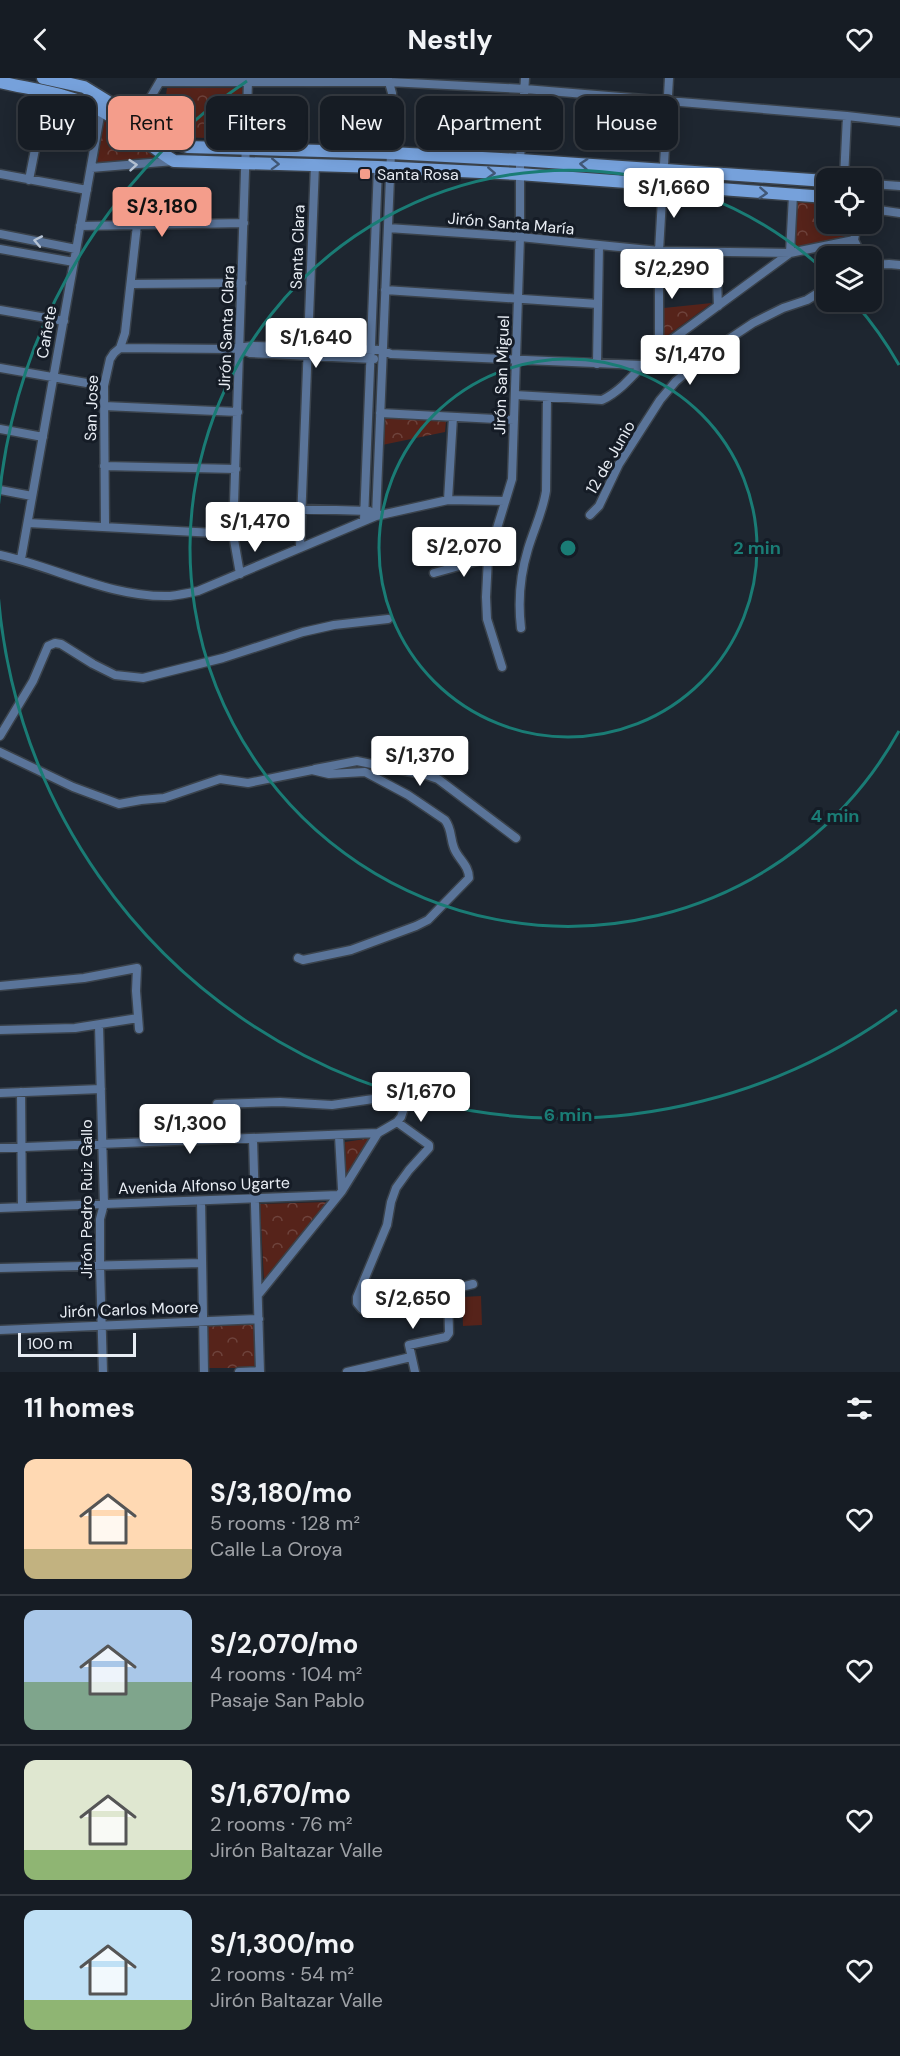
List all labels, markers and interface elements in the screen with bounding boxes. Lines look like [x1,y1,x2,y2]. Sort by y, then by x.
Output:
text: Nestly [407,22,493,57]
icon: back [24,23,57,56]
icon: heart [843,23,876,56]
chip: Buy [18,96,96,150]
chip: Rent [108,96,194,150]
chip: Filters [206,96,308,150]
chip: New [320,96,404,150]
chip: Apartment [416,96,563,150]
chip: House [575,96,678,150]
one-way arrow [270,157,279,170]
one-way arrow [128,158,137,171]
one-way arrow [580,158,589,171]
place label: Santa Rosa [377,164,459,185]
one-way arrow [486,166,495,179]
marker: Santa Rosa [358,167,372,181]
pin: S/1,660 [619,168,729,219]
map controls [816,168,882,312]
button: locate [816,168,882,234]
text: S/1,660 [638,174,710,200]
one-way arrow [758,186,767,199]
pin: S/3,180 [107,187,217,238]
text: S/3,180 [127,193,197,219]
street label: Santa Clara [286,204,309,290]
street label: Jirón Santa María [447,207,575,239]
one-way arrow [34,235,44,248]
button: layers [816,246,882,312]
pin: S/2,290 [617,249,727,300]
text: S/2,290 [634,255,710,281]
street label: Jirón Santa Clara [214,265,239,391]
street label: Cañete [32,304,61,360]
street label: Jirón San Miguel [489,315,514,435]
pin: S/1,640 [261,318,371,369]
text: S/1,640 [280,324,352,350]
pin: S/1,470 [635,335,745,386]
text: S/1,470 [655,341,725,367]
street label: San Jose [80,375,103,441]
street label: 12 de Junio [581,417,640,498]
pin: S/1,470 [200,502,310,553]
text: S/1,470 [220,508,290,534]
pin: S/2,070 [409,527,519,578]
text: S/2,070 [426,533,502,559]
text: 2 min [733,536,781,560]
centre of rings [558,538,578,558]
pin: S/1,370 [365,736,475,787]
text: S/1,370 [385,742,455,768]
text: 4 min [811,804,859,828]
pin: S/1,670 [366,1072,476,1123]
text: S/1,670 [386,1078,456,1104]
text: 6 min [544,1103,592,1127]
pin: S/1,300 [135,1104,245,1155]
text: S/1,300 [153,1110,227,1136]
street label: Jirón Pedro Ruiz Gallo [76,1119,97,1279]
street label: Avenida Alfonso Ugarte [118,1172,290,1199]
pin: S/2,650 [358,1279,468,1330]
text: S/2,650 [375,1285,451,1311]
street label: Jirón Carlos Moore [59,1297,199,1322]
scale bar [18,1330,136,1358]
text: 100 m [27,1333,72,1354]
text: 11 homes [24,1391,135,1425]
icon: filters [843,1392,876,1425]
text: S/3,180/mo [210,1476,352,1510]
icon: home [72,1483,144,1555]
icon: heart [843,1503,876,1536]
text: 5 rooms · 128 m² [210,1510,360,1536]
text: Calle La Oroya [210,1536,343,1562]
text: S/2,070/mo [210,1627,358,1661]
icon: home [72,1634,144,1706]
icon: heart [843,1654,876,1687]
text: 4 rooms · 104 m² [210,1661,362,1687]
text: Pasaje San Pablo [210,1687,365,1713]
text: S/1,670/mo [210,1777,351,1811]
icon: home [72,1784,144,1856]
icon: heart [843,1804,876,1837]
text: 2 rooms · 76 m² [210,1811,353,1837]
text: Jirón Baltazar Valle [210,1837,383,1863]
text: S/1,300/mo [210,1927,355,1961]
icon: home [72,1934,144,2006]
icon: heart [843,1954,876,1987]
text: 2 rooms · 54 m² [210,1961,354,1987]
text: Jirón Baltazar Valle [210,1987,383,2013]

